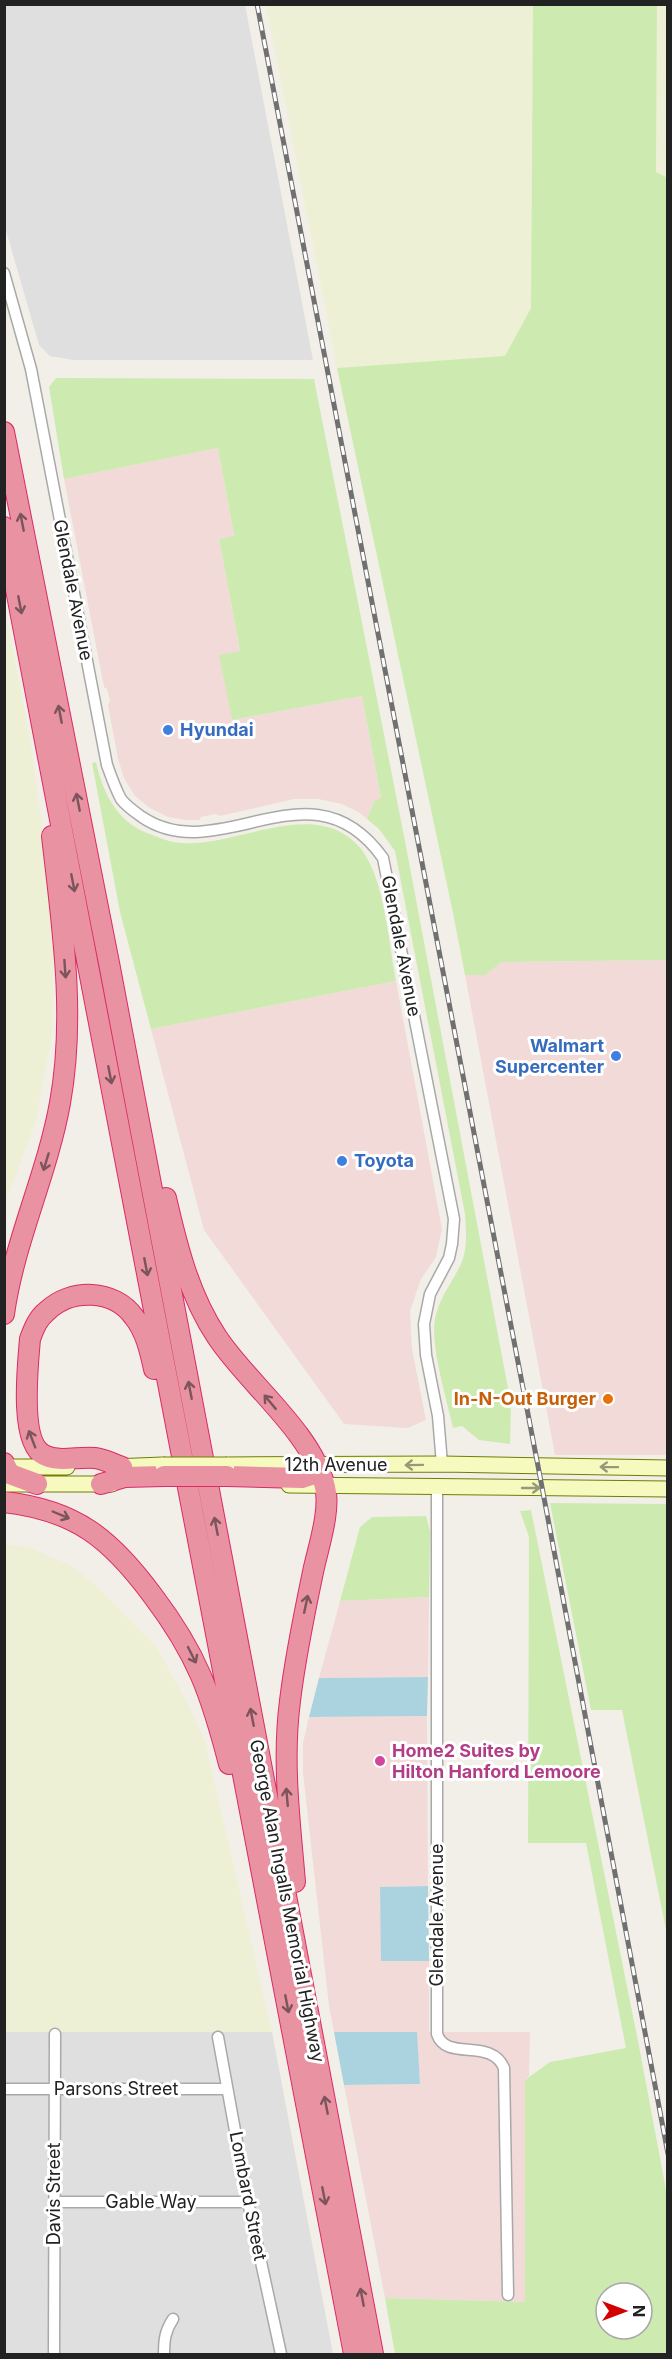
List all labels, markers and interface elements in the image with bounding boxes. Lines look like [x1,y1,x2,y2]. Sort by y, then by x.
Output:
one-way arrow [16,513,27,533]
street label: Glendale Avenue [50,518,97,662]
one-way arrow [15,594,26,614]
one-way arrow [54,704,65,724]
place label: Hyundai [180,719,254,740]
marker: Hyundai [161,723,175,737]
one-way arrow [72,793,83,812]
one-way arrow [68,873,79,893]
street label: Glendale Avenue [378,874,425,1018]
one-way arrow [60,959,71,979]
place label: Walmart Supercenter [495,1035,604,1077]
marker: Walmart Supercenter [609,1049,623,1063]
one-way arrow [105,1065,116,1084]
place label: Toyota [354,1150,414,1171]
one-way arrow [40,1152,51,1171]
marker: Toyota [335,1154,349,1168]
one-way arrow [141,1256,152,1276]
one-way arrow [184,1381,195,1401]
place label: In-N-Out Burger [454,1388,596,1409]
marker: In-N-Out Burger [601,1392,615,1406]
one-way arrow [263,1395,277,1410]
one-way arrow [26,1431,37,1449]
street label: 12th Avenue [284,1454,388,1475]
one-way arrow [405,1459,425,1470]
one-way arrow [600,1462,620,1473]
one-way arrow [520,1482,540,1494]
one-way arrow [52,1511,70,1522]
one-way arrow [210,1516,221,1536]
one-way arrow [301,1594,312,1614]
one-way arrow [187,1645,198,1663]
one-way arrow [246,1708,257,1727]
street label: George Alan Ingalls Memorial Highway [246,1738,329,2064]
place label: Home2 Suites by Hilton Hanford Lemoore [392,1740,601,1782]
marker: Home2 Suites by Hilton Hanford Lemoore [373,1754,387,1768]
one-way arrow [281,1788,292,1807]
street label: Glendale Avenue [426,1843,447,1987]
one-way arrow [282,1994,293,2014]
street label: Parsons Street [54,2078,178,2099]
one-way arrow [320,2096,331,2116]
street label: Lombard Street [226,2129,271,2263]
street label: Davis Street [43,2143,64,2245]
one-way arrow [319,2185,330,2205]
street label: Gable Way [105,2191,197,2212]
north arrow [594,2281,654,2341]
one-way arrow [356,2288,367,2307]
text: N [629,2305,649,2317]

